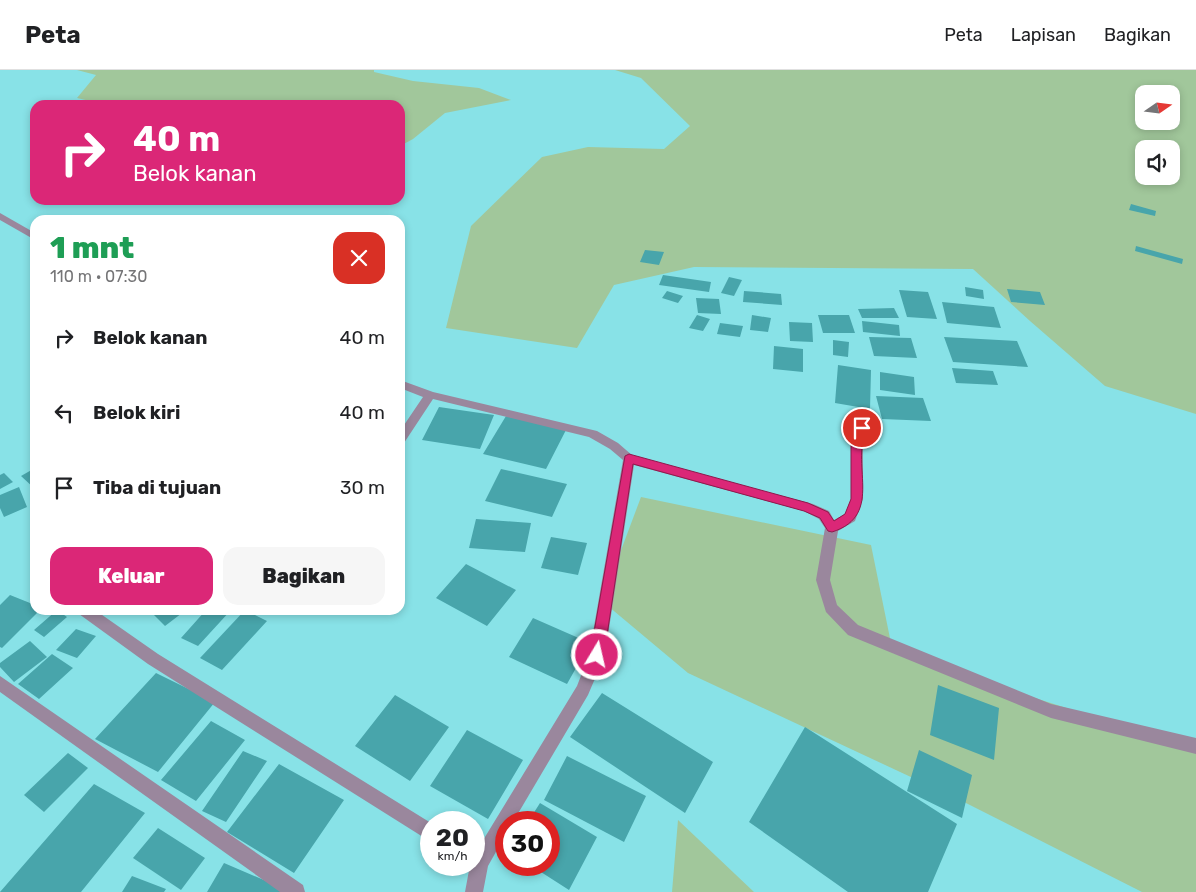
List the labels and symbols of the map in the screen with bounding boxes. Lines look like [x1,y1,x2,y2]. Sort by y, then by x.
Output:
north arrow [1135,85,1180,130]
pin [841,407,883,449]
position arrow [570,628,622,680]
speed limit sign: 30 [495,811,560,876]

